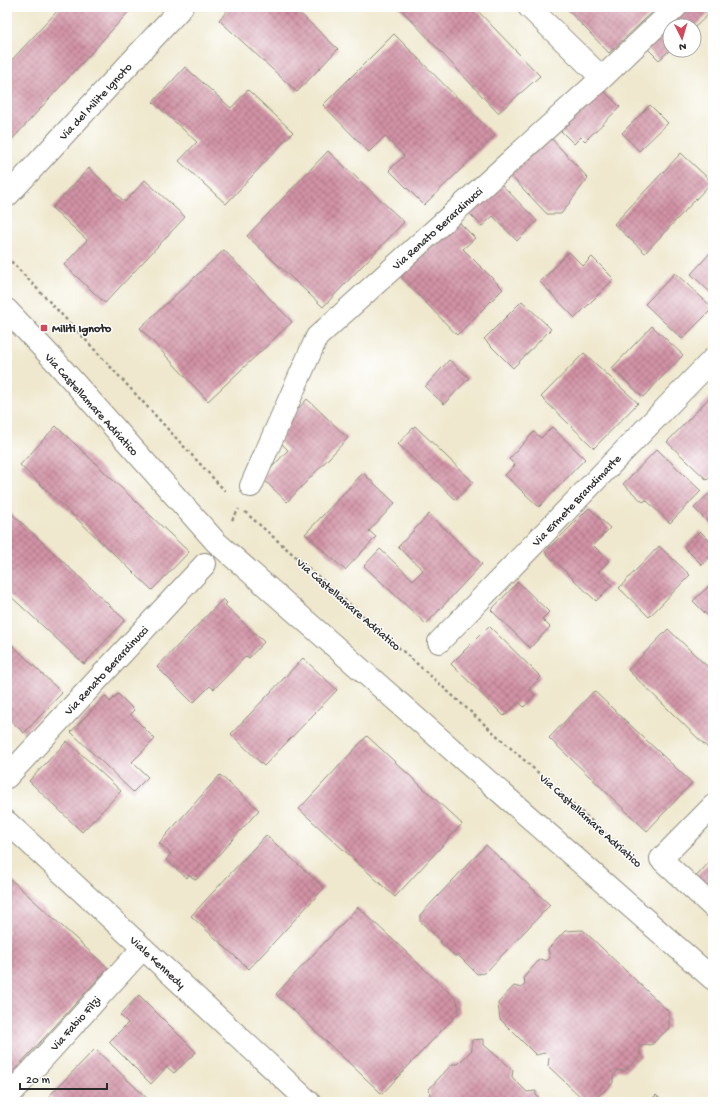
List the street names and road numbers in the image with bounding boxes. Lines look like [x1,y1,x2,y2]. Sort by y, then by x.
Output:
street label: Via del Milite Ignoto [56,61,136,145]
street label: Via Renato Berardinucci [390,185,487,274]
street label: Via Castellamare Adriatico [40,350,140,460]
street label: Via Ermete Brandimarte [529,452,625,551]
street label: Via Castellamare Adriatico [292,556,403,655]
street label: Via Renato Berardinucci [62,624,153,720]
street label: Via Castellamare Adriatico [535,771,644,871]
street label: Viale Kennedy [125,933,187,993]
street label: Via Fabio Filzi [48,994,105,1055]

